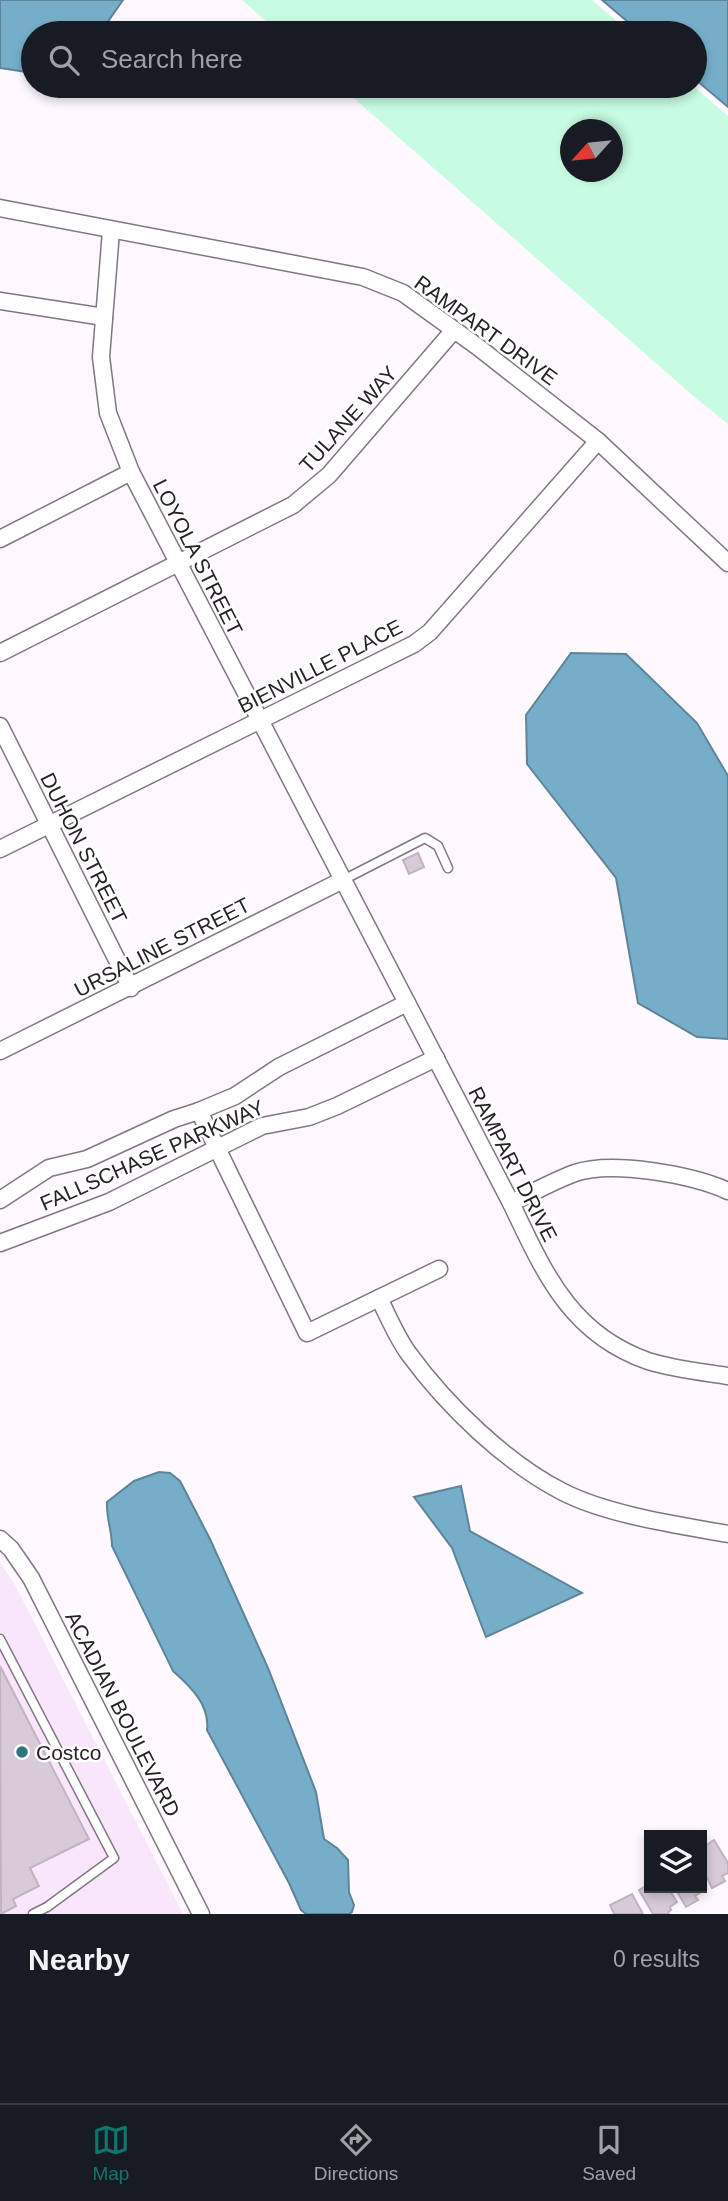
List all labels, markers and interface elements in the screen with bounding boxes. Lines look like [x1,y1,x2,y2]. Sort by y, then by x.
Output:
search box [21,21,707,98]
icon: search [45,41,83,79]
text: Search here [101,44,243,74]
north arrow [560,119,623,182]
street label: RAMPART DRIVE [410,271,562,389]
street label: TULANE WAY [295,361,401,477]
street label: LOYOLA STREET [149,475,247,639]
street label: BIENVILLE PLACE [234,615,406,717]
street label: DUHON STREET [36,769,132,927]
street label: URSALINE STREET [70,893,254,1001]
street label: RAMPART DRIVE [464,1083,562,1245]
street label: FALLSCHASE PARKWAY [37,1095,267,1215]
street label: ACADIAN BOULEVARD [61,1608,185,1820]
place label: Costco [36,1741,101,1764]
marker: Costco [14,1744,30,1760]
map controls [644,1830,707,1893]
button: layers [644,1830,707,1893]
text: Nearby [28,1943,130,1976]
text: 0 results [613,1946,700,1972]
tab: Map [92,2121,130,2185]
tab: Directions [314,2121,398,2185]
tab: Saved [582,2121,636,2185]

